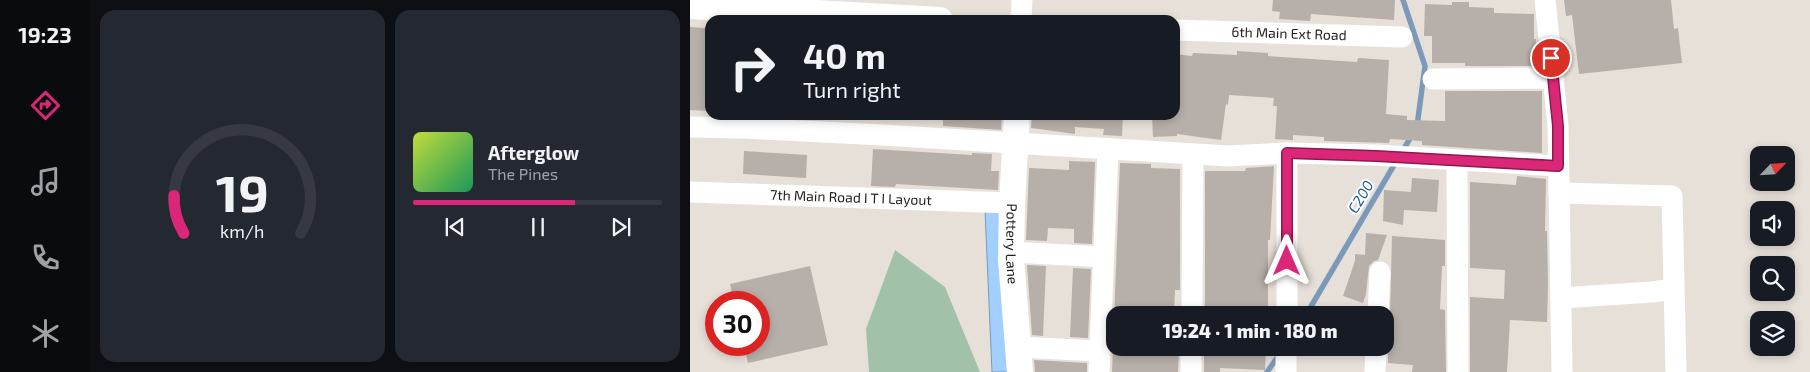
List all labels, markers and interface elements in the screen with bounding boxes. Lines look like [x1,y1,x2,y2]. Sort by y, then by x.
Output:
text: 19:23 [18,21,72,47]
street label: 6th Main Ext Road [1231,23,1347,43]
text: 40 m [803,34,886,76]
icon: right [720,35,785,100]
pin [1530,37,1572,79]
icon: arrive [1537,44,1565,72]
text: Turn right [803,76,901,102]
icon: directions [28,88,63,123]
text: Afterglow [488,141,579,164]
north arrow [1750,146,1795,191]
map controls [1750,146,1795,356]
text: 19 [216,160,269,222]
icon: music [28,164,63,199]
text: The Pines [488,164,558,183]
water label: C200 [1343,177,1377,216]
street label: 7th Main Road I T I Layout [770,186,932,208]
button: sound [1750,201,1795,246]
street label: Pottery Lane [1003,203,1022,285]
icon: previous [441,213,469,241]
icon: pause [524,213,552,241]
icon: next [607,213,635,241]
text: km/h [220,220,265,242]
position arrow [1260,234,1312,286]
icon: phone [28,240,63,275]
button: search [1750,256,1795,301]
speed limit sign: 30 [705,291,770,356]
button: layers [1750,311,1795,356]
icon: climate [28,316,63,351]
text: 19:24 · 1 min · 180 m [1163,319,1337,342]

